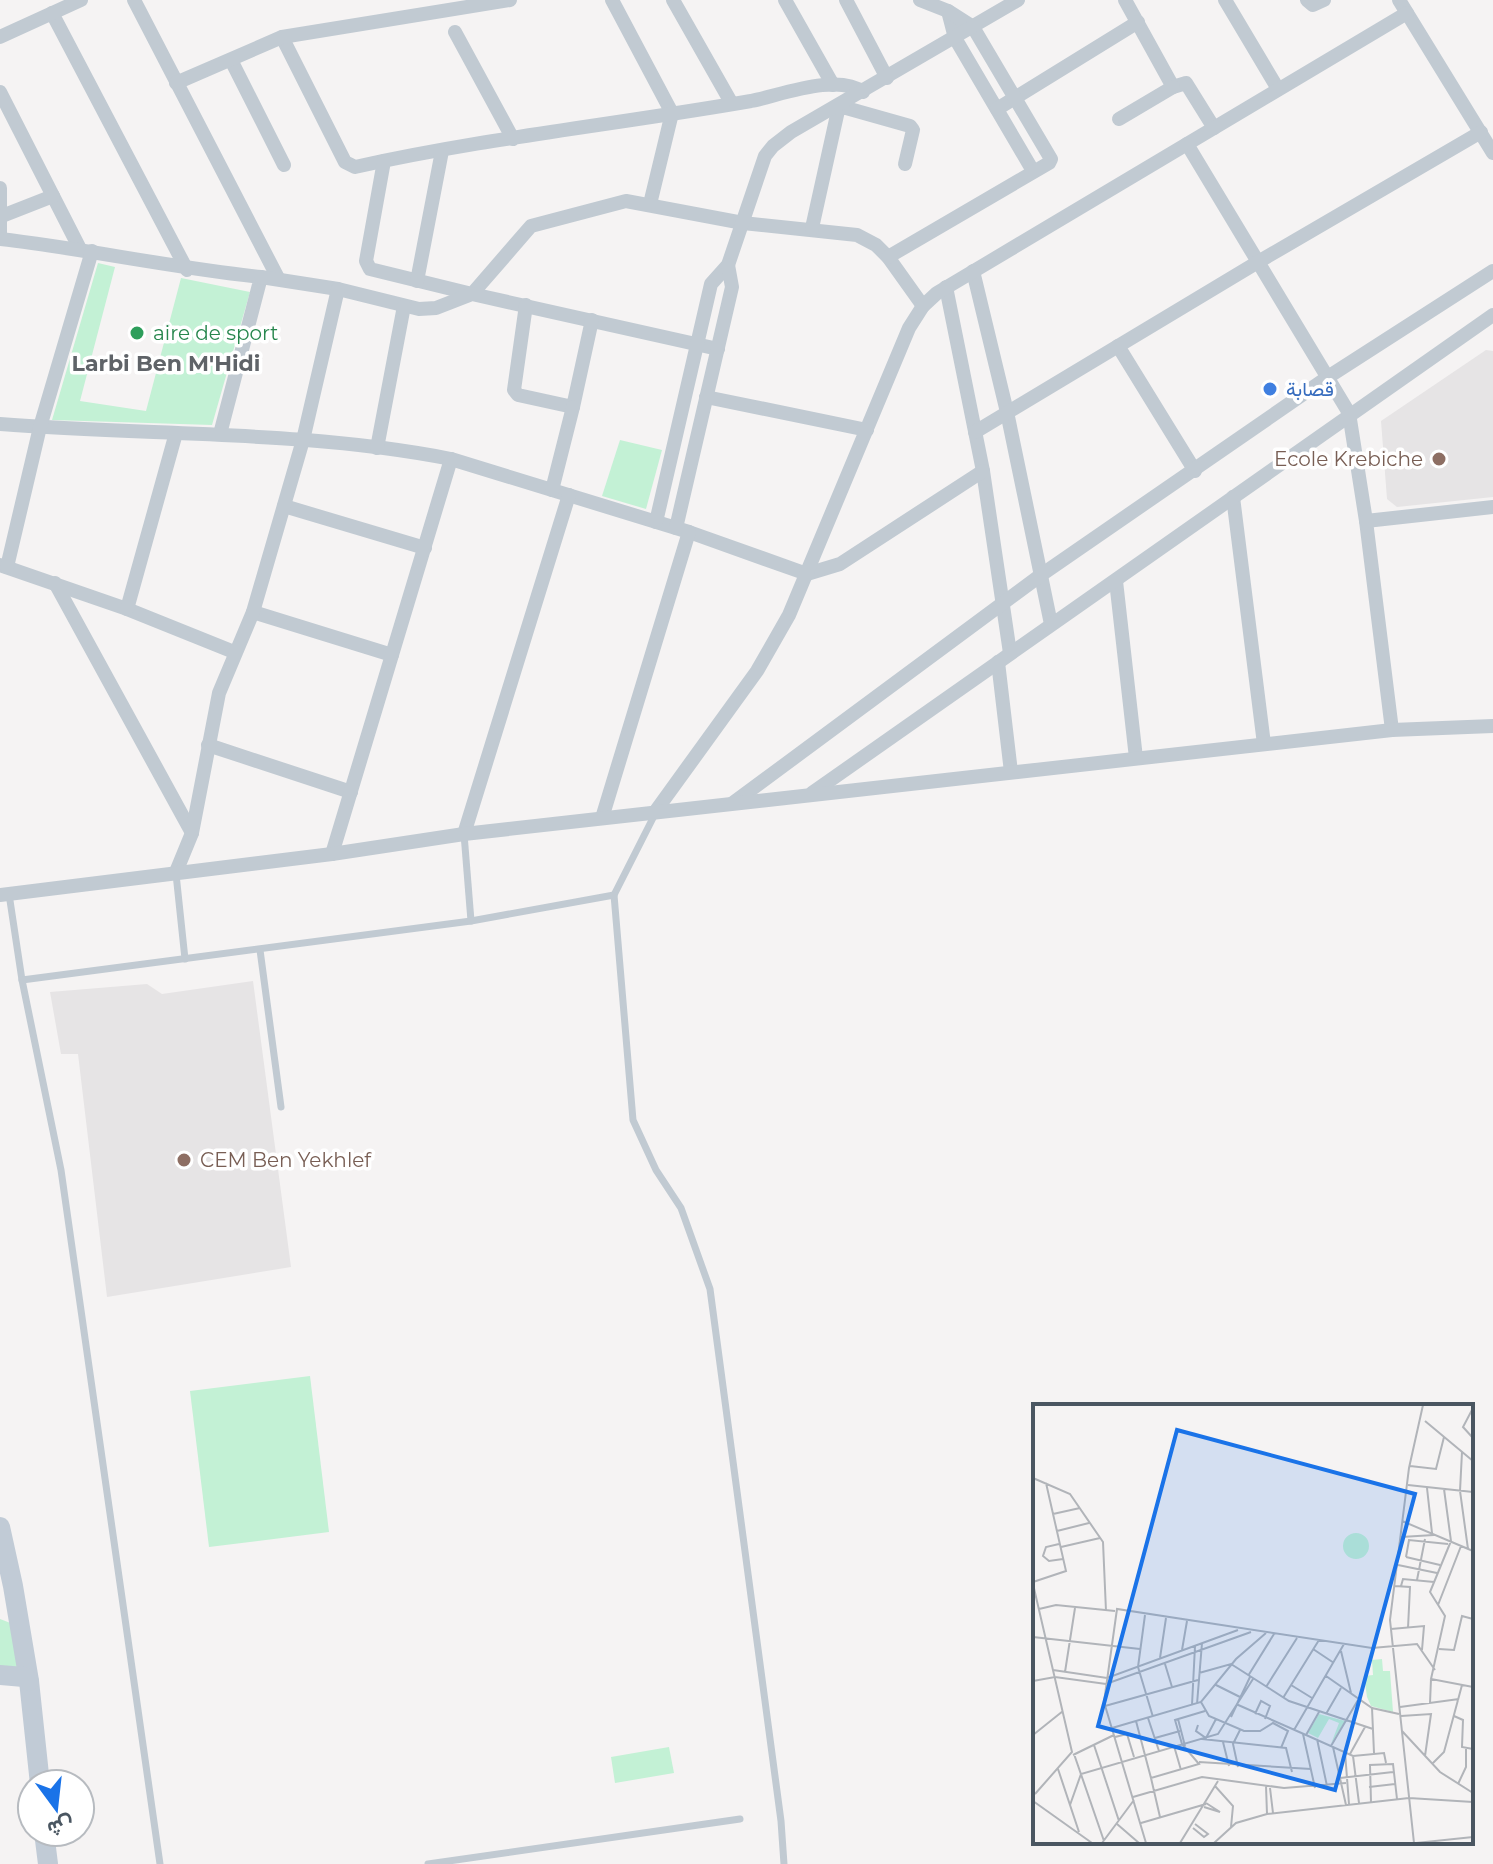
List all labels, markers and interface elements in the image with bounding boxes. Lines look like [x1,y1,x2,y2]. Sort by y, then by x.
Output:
place label: aire de sport [153,321,278,345]
marker: aire de sport [128,324,146,342]
district label: Larbi Ben M'Hidi [72,350,260,377]
place label: قصابة [1286,377,1334,401]
marker: قصابة [1261,380,1279,398]
place label: Ecole Krebiche [1274,447,1423,471]
marker: Ecole Krebiche [1430,450,1448,468]
place label: CEM Ben Yekhlef [200,1148,372,1172]
marker: CEM Ben Yekhlef [175,1151,193,1169]
inset map [1033,1404,1473,1844]
north arrow [16,1768,96,1848]
text: ش [45,1810,77,1843]

